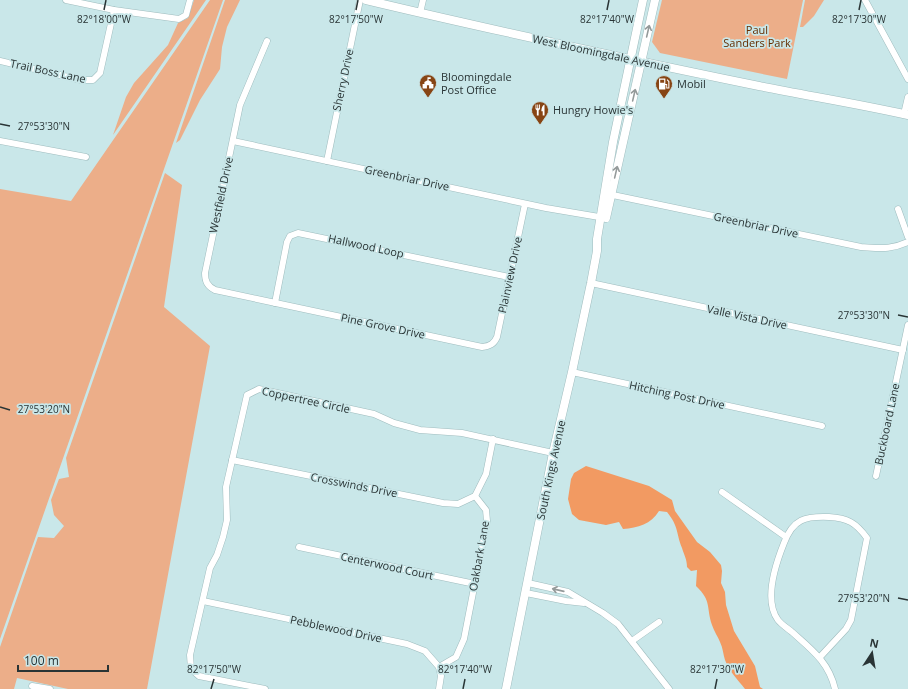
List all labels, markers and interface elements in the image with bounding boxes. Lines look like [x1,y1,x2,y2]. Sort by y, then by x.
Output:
text: 82°18'00"W [77,12,132,26]
text: 82°17'50"W [329,12,384,26]
text: 82°17'40"W [580,12,635,26]
text: 82°17'30"W [832,12,887,26]
park label: Paul Sanders Park [723,22,791,50]
one-way arrow [644,24,652,37]
street label: West Bloomingdale Avenue [531,31,671,74]
street label: Sherry Drive [329,47,356,112]
street label: Trail Boss Lane [9,55,87,86]
place label: Bloomingdale Post Office [441,69,512,97]
public building icon: Bloomingdale Post Office [418,73,438,98]
fuel station icon: Mobil [654,74,674,99]
place label: Mobil [677,76,706,91]
one-way arrow [631,89,639,102]
restaurant icon: Hungry Howie's [530,100,550,125]
place label: Hungry Howie's [553,102,633,117]
text: 27°53'30"N [18,119,70,133]
street label: Westfield Drive [205,155,236,234]
street label: Greenbriar Drive [363,161,451,194]
one-way arrow [613,166,621,179]
street label: Greenbriar Drive [712,208,800,241]
street label: Hallwood Loop [327,230,406,261]
street label: Plainview Drive [494,235,525,315]
street label: Valle Vista Drive [706,301,789,332]
text: 27°53'30"N [838,308,890,322]
street label: Pine Grove Drive [340,309,427,342]
street label: Hitching Post Drive [628,377,726,412]
street label: Buckboard Lane [871,382,902,466]
street label: Coppertree Circle [261,383,352,416]
text: 27°53'20"N [18,402,70,416]
street label: South Kings Avenue [533,419,568,521]
street label: Crosswinds Drive [309,469,399,500]
street label: Oakbark Lane [465,520,492,592]
street label: Centerwood Court [339,548,435,583]
one-way arrow [552,585,565,593]
text: 27°53'20"N [838,591,890,605]
street label: Pebblewood Drive [289,611,383,646]
north arrow [852,633,892,673]
text: N [868,634,880,651]
scale bar [18,647,108,673]
text: 100 m [24,652,59,669]
text: 82°17'50"W [187,662,242,676]
text: 82°17'40"W [438,662,493,676]
text: 82°17'30"W [690,662,745,676]

